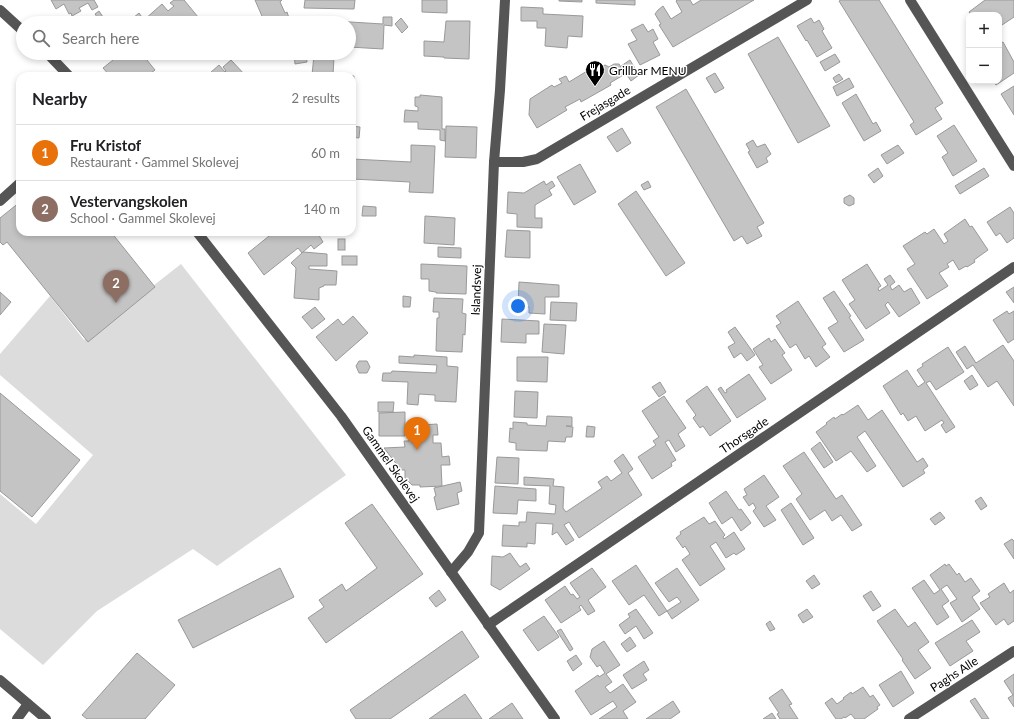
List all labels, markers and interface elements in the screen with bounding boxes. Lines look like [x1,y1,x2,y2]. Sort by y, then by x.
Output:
map controls [966,12,1002,84]
button: + [966,12,1002,48]
search box [16,16,356,60]
icon: search [30,27,52,49]
text: Search here [62,29,139,47]
button: − [966,48,1002,84]
restaurant icon: Grillbar MENU [584,59,606,87]
place label: Grillbar MENU [609,63,687,78]
street label: Frejasgade [577,82,633,124]
text: Nearby [32,88,87,109]
text: 2 results [292,90,340,106]
text: Fru Kristof [70,136,141,154]
text: 1 [41,145,49,161]
text: 60 m [311,145,340,161]
text: Restaurant · Gammel Skolevej [70,154,239,170]
text: Vestervangskolen [70,192,188,210]
text: 2 [41,201,49,217]
text: 140 m [303,201,340,217]
text: School · Gammel Skolevej [70,210,216,226]
street label: Islandsvej [468,264,484,316]
pin: 2 [103,270,129,303]
your location [508,296,528,316]
street label: Thorsgade [717,413,771,457]
pin: 1 [404,417,430,450]
street label: Gammel Skolevej [359,423,423,505]
street label: Paghs Alle [927,653,981,695]

